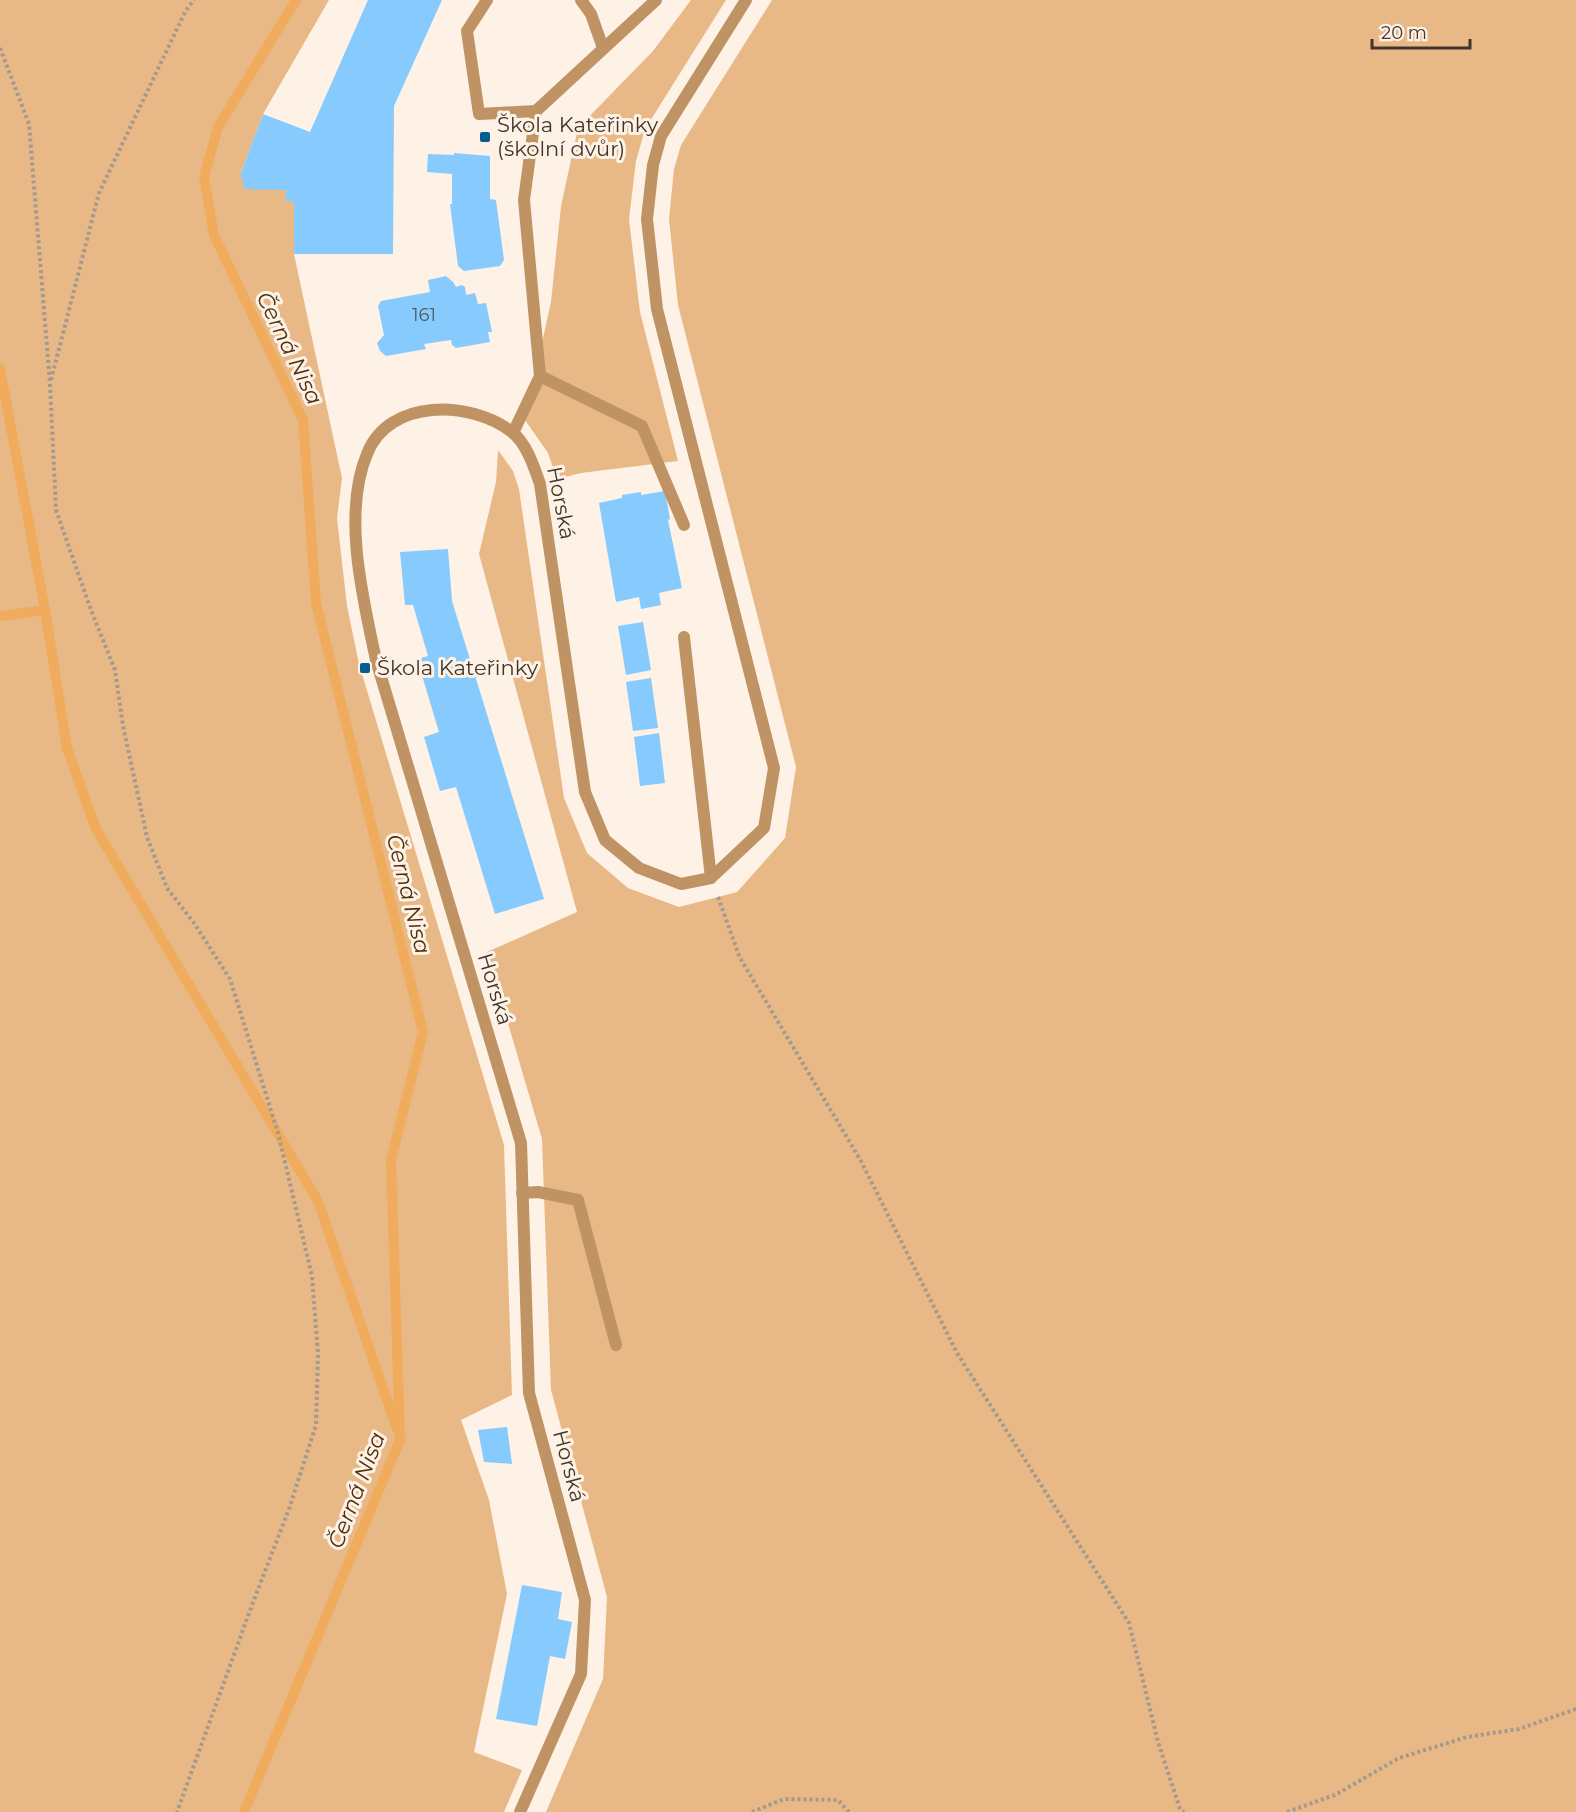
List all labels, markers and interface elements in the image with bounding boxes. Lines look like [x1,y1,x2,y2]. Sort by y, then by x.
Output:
scale bar [1372,12,1470,50]
text: 20 m [1381,22,1427,44]
place label: Škola Kateřinky (školní dvůr) [497,112,659,161]
marker: Škola Kateřinky (školní dvůr) [478,130,492,144]
water label: Černá Nisa [251,287,328,409]
house number: 161 [412,304,436,326]
street label: Horská [542,464,581,541]
place label: Škola Kateřinky [377,655,539,680]
marker: Škola Kateřinky [358,661,372,675]
water label: Černá Nisa [381,832,436,957]
street label: Horská [473,950,518,1028]
street label: Horská [548,1427,591,1505]
water label: Černá Nisa [322,1428,391,1552]

